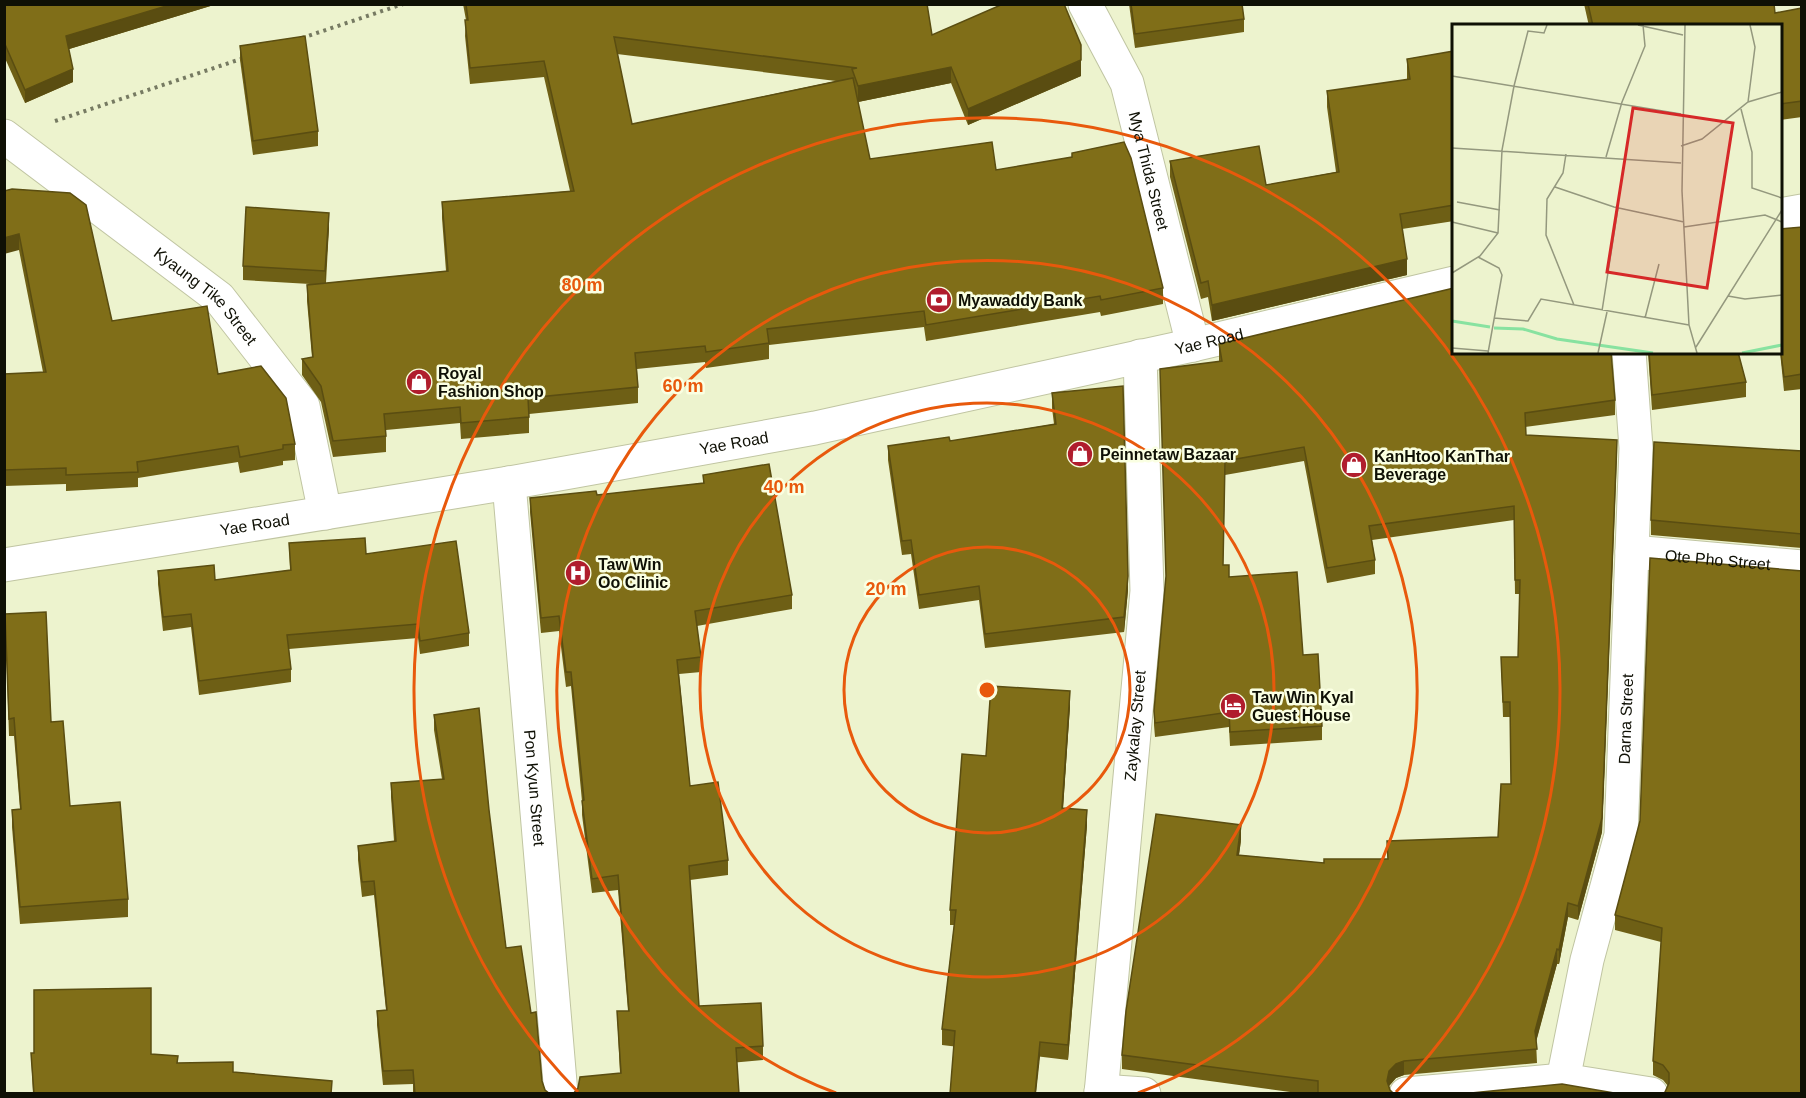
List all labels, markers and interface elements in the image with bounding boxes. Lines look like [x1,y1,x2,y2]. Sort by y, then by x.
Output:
inset map [1452,24,1782,354]
street label: Mya Thida Street [1126,110,1172,232]
street label: Kyaung Tike Street [151,244,261,348]
text: 80 m [561,275,603,295]
bank icon: Myawaddy Bank [924,285,954,315]
place label: Myawaddy Bank [958,292,1083,309]
street label: Yae Road [1173,325,1245,357]
place label: Royal Fashion Shop [438,365,544,400]
shop icon: Royal Fashion Shop [404,367,434,397]
text: 60 m [662,376,704,396]
street label: Yae Road [698,428,770,457]
shop icon: Peinnetaw Bazaar [1065,439,1095,469]
place label: Peinnetaw Bazaar [1100,446,1236,463]
place label: KanHtoo KanThar Beverage [1374,448,1510,483]
shop icon: KanHtoo KanThar Beverage [1339,450,1369,480]
text: 40 m [763,477,805,497]
street label: Yae Road [219,510,291,538]
street label: Ote Pho Street [1664,546,1772,573]
place label: Taw Win Oo Clinic [598,556,668,591]
hospital icon: Taw Win Oo Clinic [563,558,593,588]
text: 20 m [865,579,907,599]
street label: Zaykalay Street [1121,669,1148,782]
street label: Darna Street [1615,673,1636,765]
centre of rings [977,680,997,700]
place label: Taw Win Kyal Guest House [1252,689,1354,724]
hotel icon: Taw Win Kyal Guest House [1218,691,1248,721]
street label: Pon Kyun Street [522,729,548,847]

